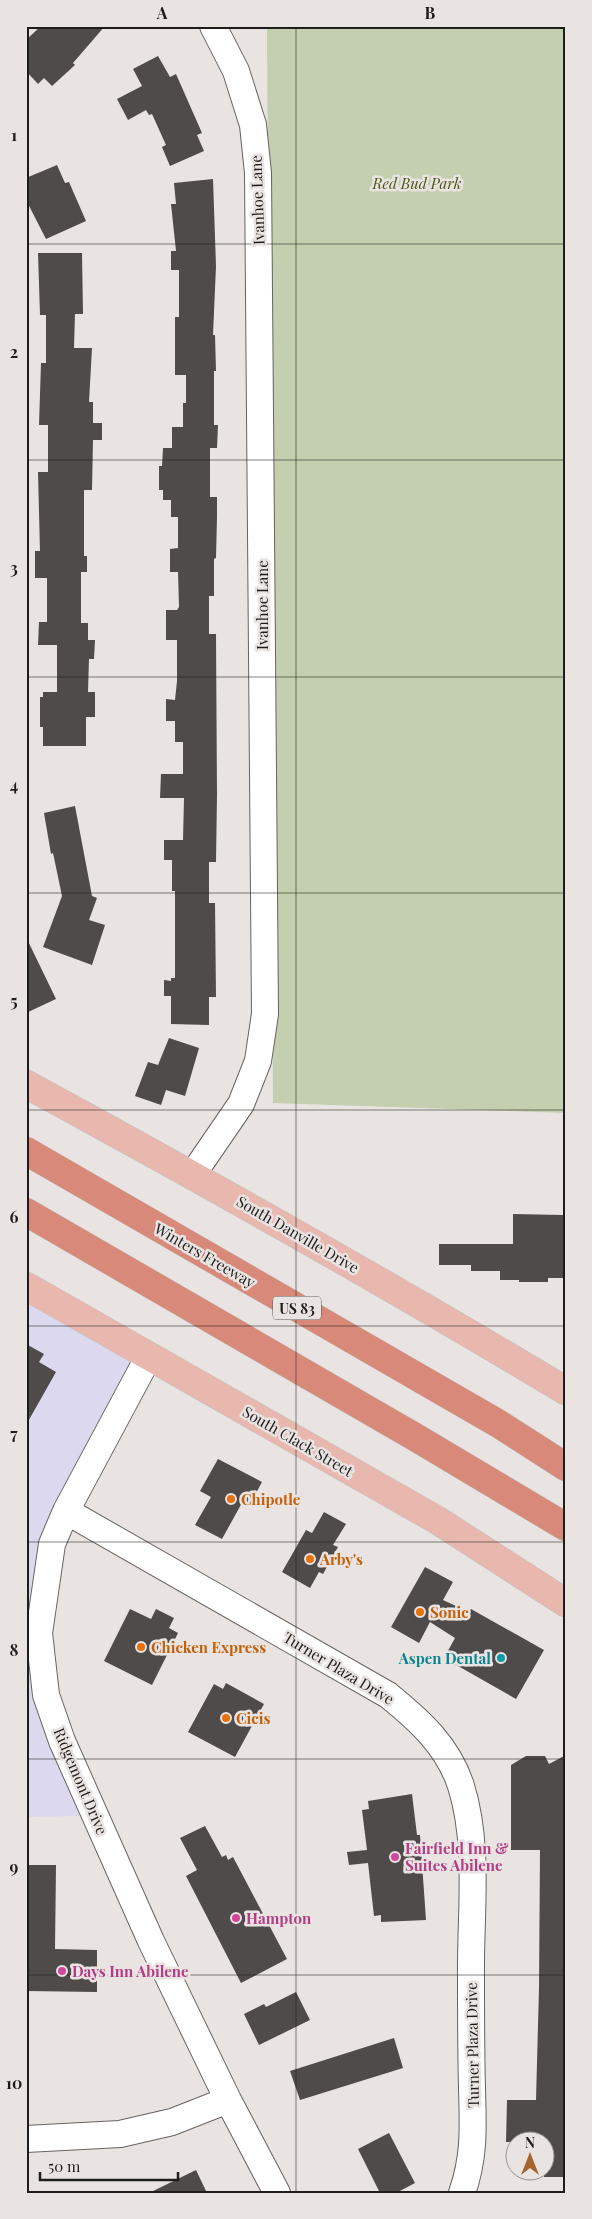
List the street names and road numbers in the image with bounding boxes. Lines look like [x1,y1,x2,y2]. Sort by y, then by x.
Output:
street label: Ivanhoe Lane [245,155,269,245]
street label: Ivanhoe Lane [252,560,272,650]
street label: South Danville Drive [233,1191,363,1277]
street label: Winters Freeway [150,1218,259,1292]
road number: US 83 [273,1296,321,1320]
street label: South Clack Street [239,1401,357,1481]
street label: Turner Plaza Drive [280,1627,398,1709]
street label: Ridgemont Drive [49,1725,113,1837]
street label: Turner Plaza Drive [461,1982,483,2108]

